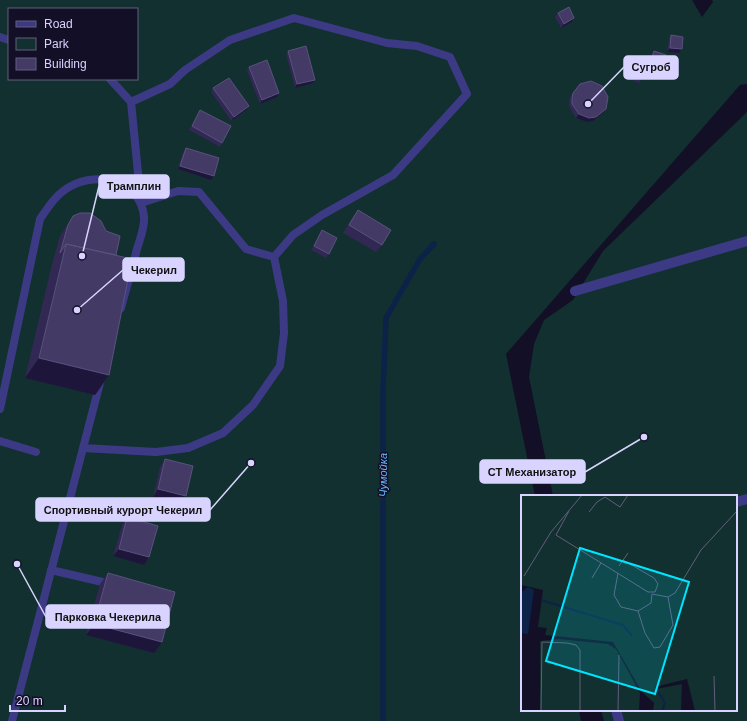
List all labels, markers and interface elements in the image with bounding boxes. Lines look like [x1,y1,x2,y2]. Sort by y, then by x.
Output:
legend [8,8,138,80]
text: Road [44,17,73,31]
text: Park [44,37,70,51]
callout: Сугроб [624,56,678,79]
text: Building [44,57,87,71]
text: Сугроб [632,61,671,73]
callout: Трамплин [99,175,169,198]
text: Трамплин [107,180,161,192]
callout: Чекерил [123,258,184,281]
text: Чекерил [131,264,177,276]
water label: Чумойка [377,453,389,497]
callout: СТ Механизатор [480,460,585,483]
text: СТ Механизатор [488,466,576,478]
inset map [521,495,737,711]
callout: Спортивный курорт Чекерил [36,498,210,521]
text: Спортивный курорт Чекерил [44,504,202,516]
callout: Парковка Чекерила [46,605,169,628]
text: Парковка Чекерила [55,611,162,623]
scale bar [10,687,65,713]
text: 20 m [16,694,43,708]

